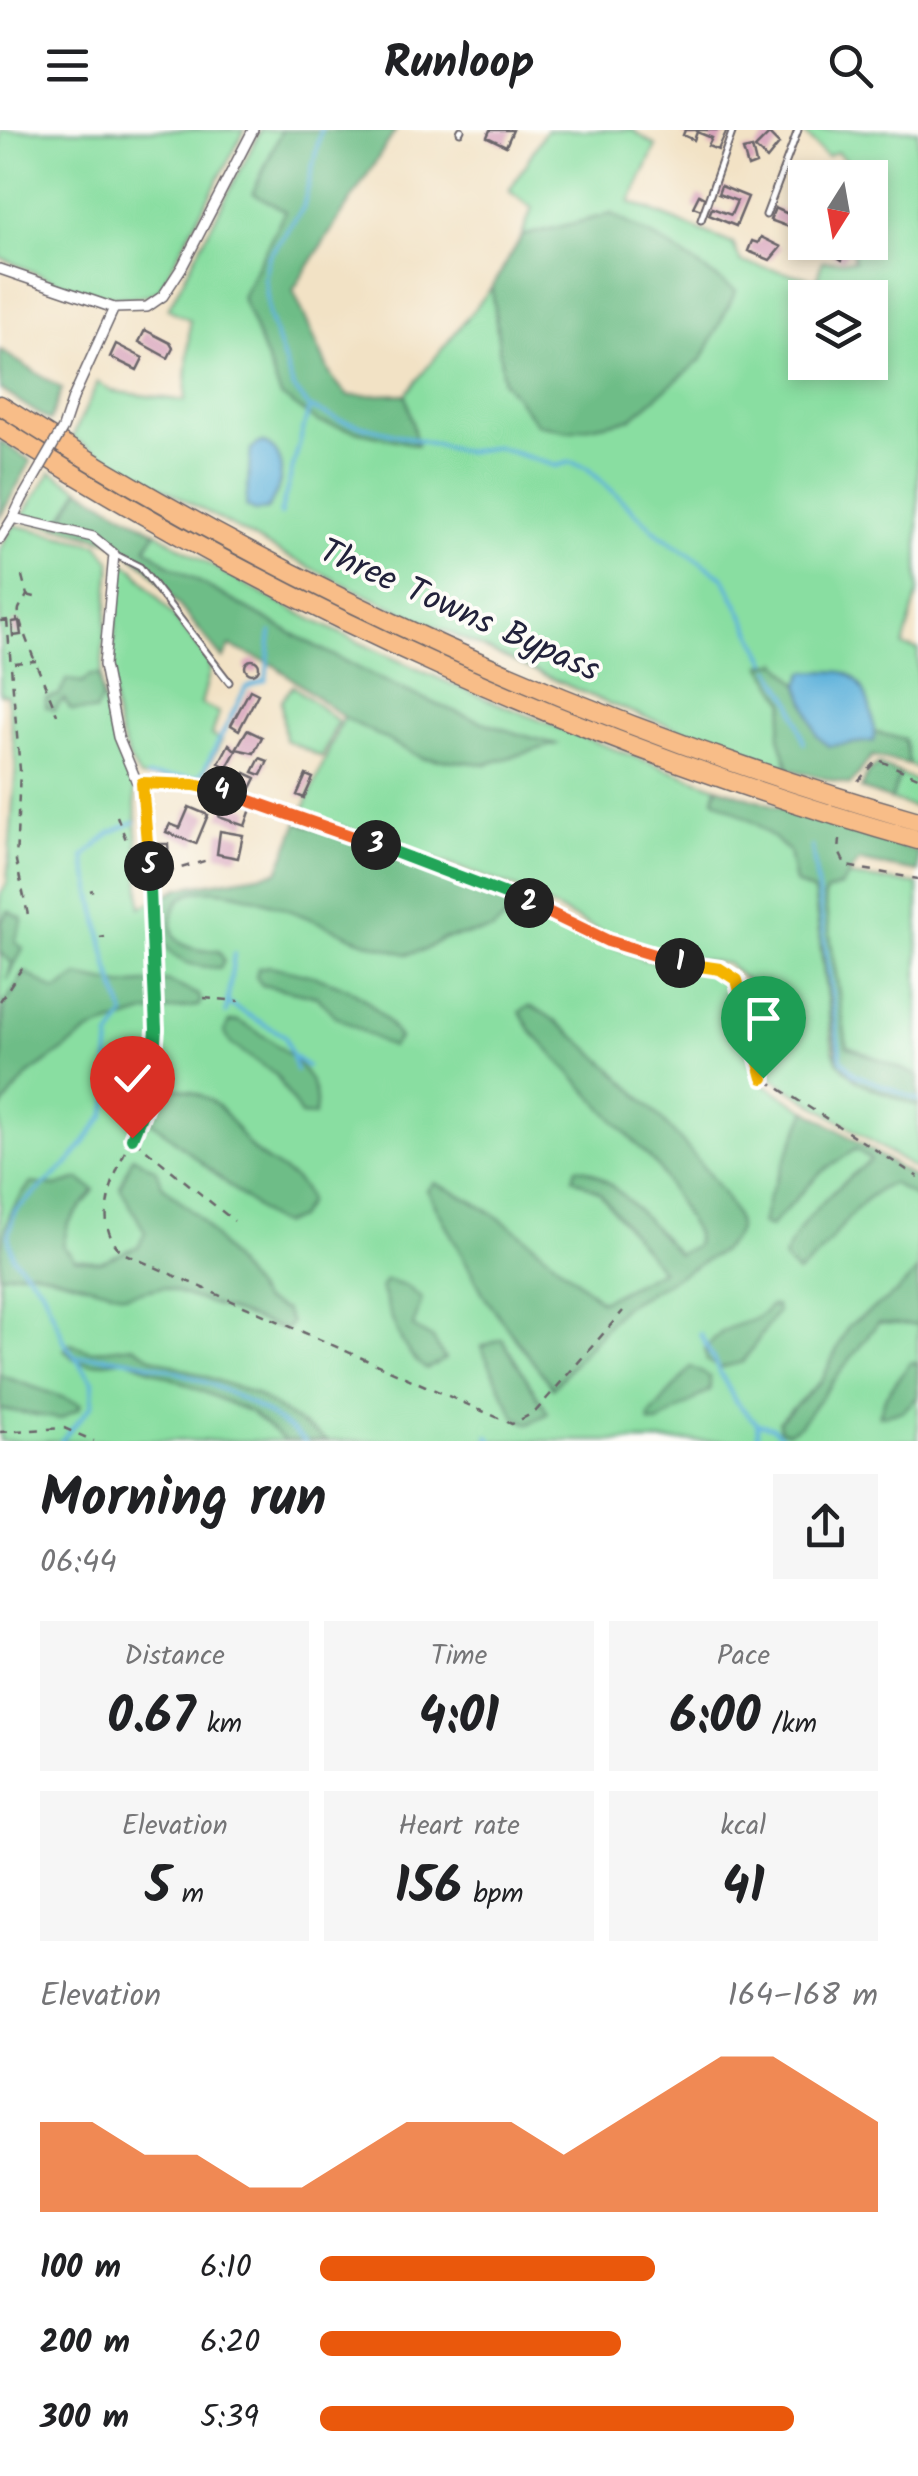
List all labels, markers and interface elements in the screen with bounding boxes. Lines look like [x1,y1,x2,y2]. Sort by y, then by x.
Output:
text: Runloop [383,29,535,101]
icon: menu [40,38,95,93]
icon: search [823,38,878,93]
north arrow [788,160,888,260]
map controls [788,160,888,380]
button: layers [788,280,888,380]
street label: Three Towns Bypass [310,525,608,699]
pin: 4 [197,766,247,816]
text: 4 [214,768,230,813]
pin: 3 [351,820,401,870]
text: 3 [368,822,384,867]
pin: 5 [124,841,174,891]
text: 5 [142,843,156,888]
pin: 2 [504,878,554,928]
text: 2 [521,880,537,925]
pin: 1 [655,938,705,988]
text: 1 [676,940,684,985]
pin [721,976,806,1079]
icon: arrive [736,991,791,1046]
pin [90,1036,175,1139]
icon: check [105,1051,160,1106]
text: Morning run [40,1457,327,1544]
button: share [773,1474,878,1579]
text: 06:44 [40,1538,117,1589]
text: Distance [124,1634,225,1679]
text: Time [431,1634,487,1679]
text: Pace [717,1634,770,1679]
text: 0.67 [107,1679,195,1759]
text: 4:01 [419,1679,499,1759]
text: 6:00 [670,1679,760,1759]
text: km [195,1702,242,1747]
text: /km [760,1702,817,1747]
text: Elevation [122,1804,228,1849]
text: Heart rate [398,1804,520,1849]
text: kcal [721,1804,766,1849]
text: 5 [145,1849,171,1929]
text: 156 [394,1849,462,1929]
text: 41 [722,1849,765,1929]
text: m [171,1872,204,1917]
text: bpm [462,1872,524,1917]
text: Elevation [40,1971,161,2022]
text: 164–168 m [728,1971,878,2022]
text: 100 m [40,2243,121,2294]
text: 6:10 [200,2243,252,2294]
text: 200 m [40,2318,130,2369]
text: 6:20 [200,2318,260,2369]
text: 300 m [40,2393,129,2444]
text: 5:39 [200,2393,259,2444]

